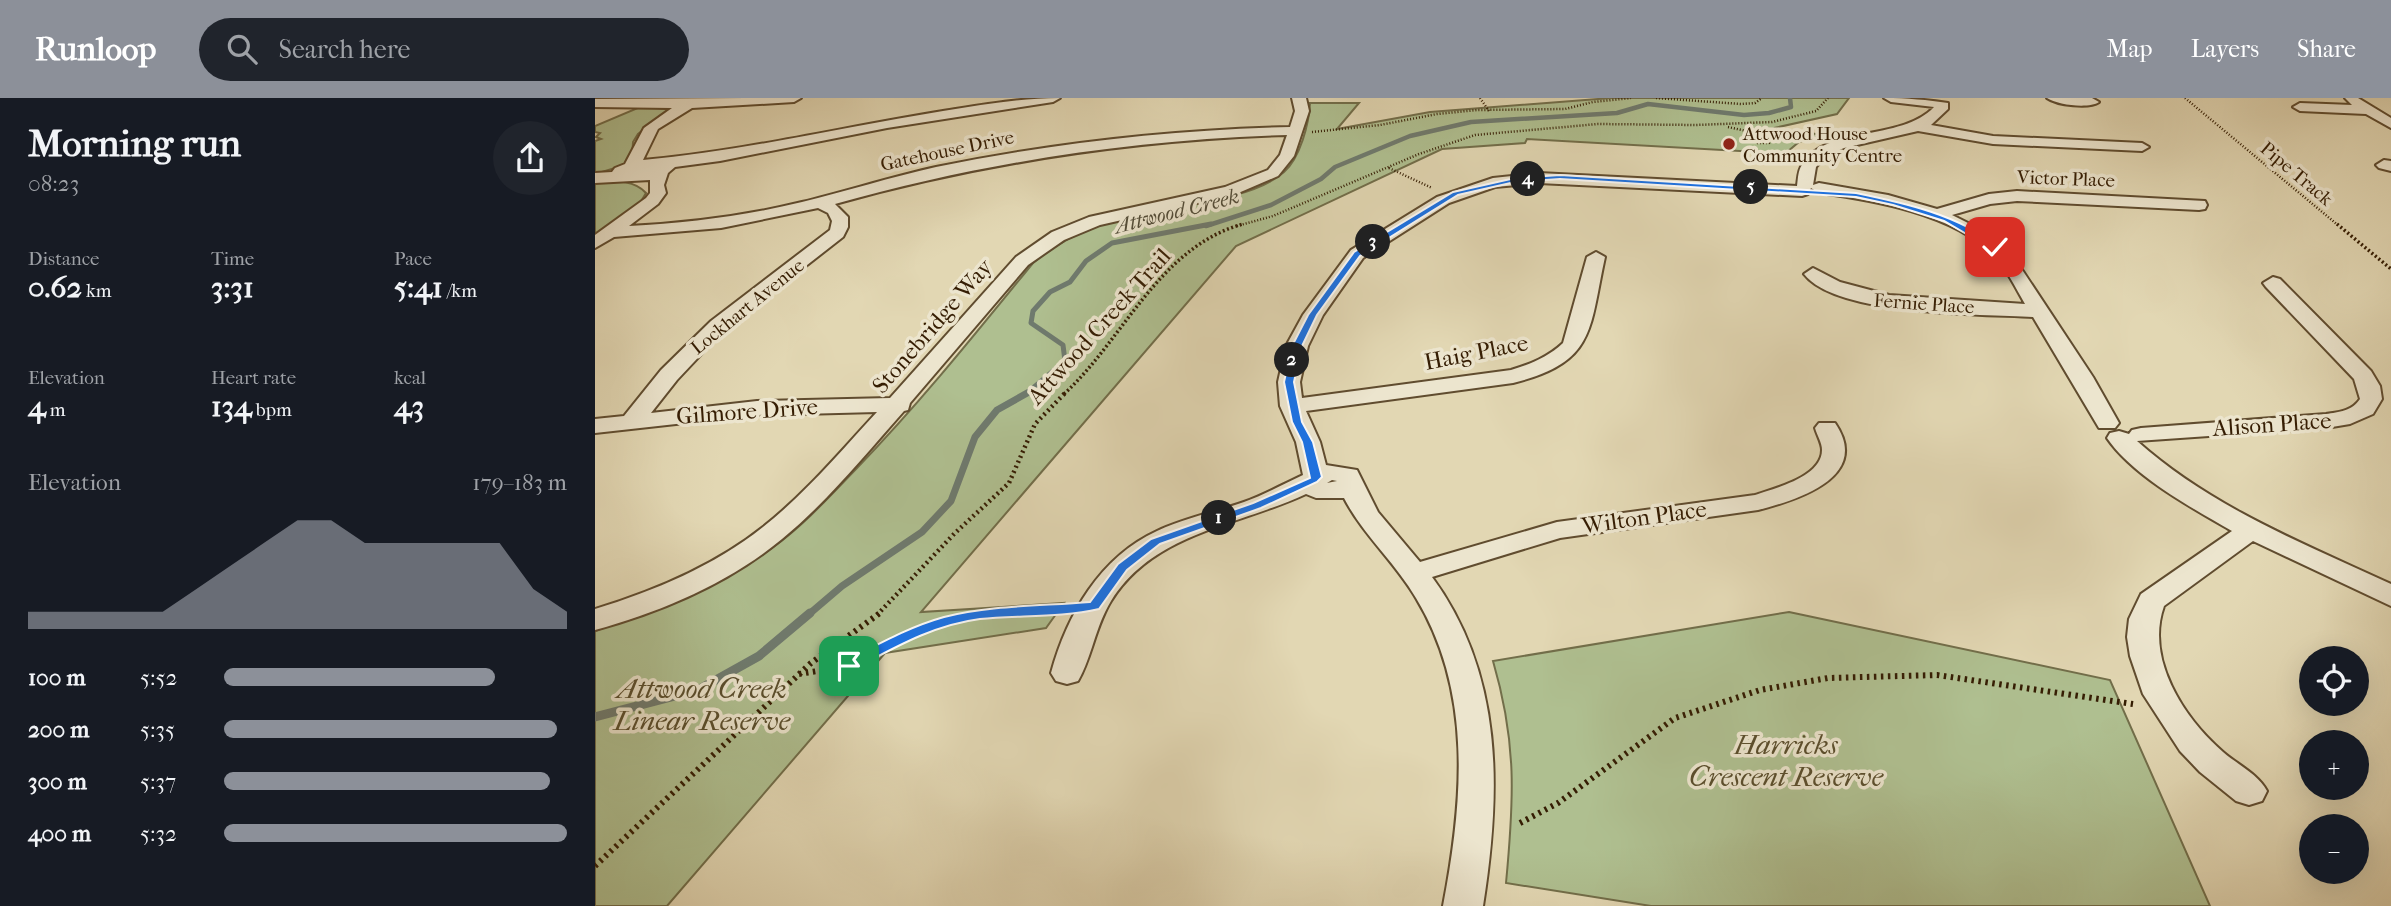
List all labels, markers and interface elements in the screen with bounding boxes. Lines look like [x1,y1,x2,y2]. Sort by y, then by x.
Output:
search box [199,18,689,81]
text: Runloop [35,30,157,69]
icon: search [223,30,261,68]
text: Search here [279,34,410,65]
text: Map [2107,35,2153,63]
text: Layers [2191,35,2259,63]
text: Share [2297,35,2356,63]
text: Morning run [28,121,241,166]
button: share [493,121,567,195]
place label: Attwood House Community Centre [1742,123,1902,167]
street label: Gatehouse Drive [878,126,1016,176]
marker: Attwood House Community Centre [1721,136,1737,152]
street label: Pipe Track [2256,137,2337,210]
pin: 4 [1511,162,1545,196]
street label: Victor Place [2016,166,2115,192]
text: 4 [1522,167,1533,189]
text: 08:23 [28,170,79,197]
pin: 5 [1733,170,1769,204]
text: 5 [1746,175,1755,197]
water label: Attwood Creek [1110,184,1242,239]
pin [1965,217,2025,277]
pin: 3 [1355,225,1391,260]
icon: check [1976,228,2014,266]
text: 3 [1369,230,1376,252]
street label: Attwood Creek Trail [1022,242,1177,411]
text: Distance [28,248,99,270]
text: Time [211,248,254,270]
text: Pace [394,248,432,270]
street label: Stonebridge Way [867,253,999,399]
street label: Lockhart Avenue [687,254,809,359]
text: 0.62 [28,270,82,305]
text: 3:31 [211,270,254,305]
text: 5:41 [394,270,443,305]
text: km [82,280,112,302]
text: /km [443,280,477,302]
street label: Fernie Place [1873,290,1975,318]
street label: Haig Place [1422,329,1530,376]
pin: 2 [1275,342,1309,378]
text: 2 [1287,348,1296,370]
text: Elevation [28,367,105,389]
text: Heart rate [211,367,296,389]
text: kcal [394,367,426,389]
text: 4 [28,389,46,424]
text: 134 [211,389,252,424]
text: 43 [394,389,424,424]
street label: Gilmore Drive [675,393,819,430]
text: m [46,399,66,421]
text: bpm [252,399,292,421]
street label: Alison Place [2211,407,2332,442]
text: Elevation [28,469,121,496]
text: 179–183 m [472,469,567,496]
street label: Wilton Place [1579,495,1708,540]
pin: 1 [1201,500,1237,536]
text: 1 [1215,506,1222,528]
pin [819,636,879,696]
map controls [2299,646,2369,884]
button: locate [2299,646,2369,716]
icon: arrive [830,647,868,685]
text: 100 m [28,664,86,691]
text: 5:52 [140,664,177,691]
park label: Attwood Creek Linear Reserve [612,672,791,737]
text: 200 m [28,716,89,743]
text: 5:35 [140,716,175,743]
park label: Harricks Crescent Reserve [1689,728,1884,793]
button: + [2299,730,2369,800]
text: 300 m [28,768,87,795]
text: 5:37 [140,768,176,795]
button: − [2299,814,2369,884]
text: 400 m [28,820,91,847]
text: 5:32 [140,820,177,847]

